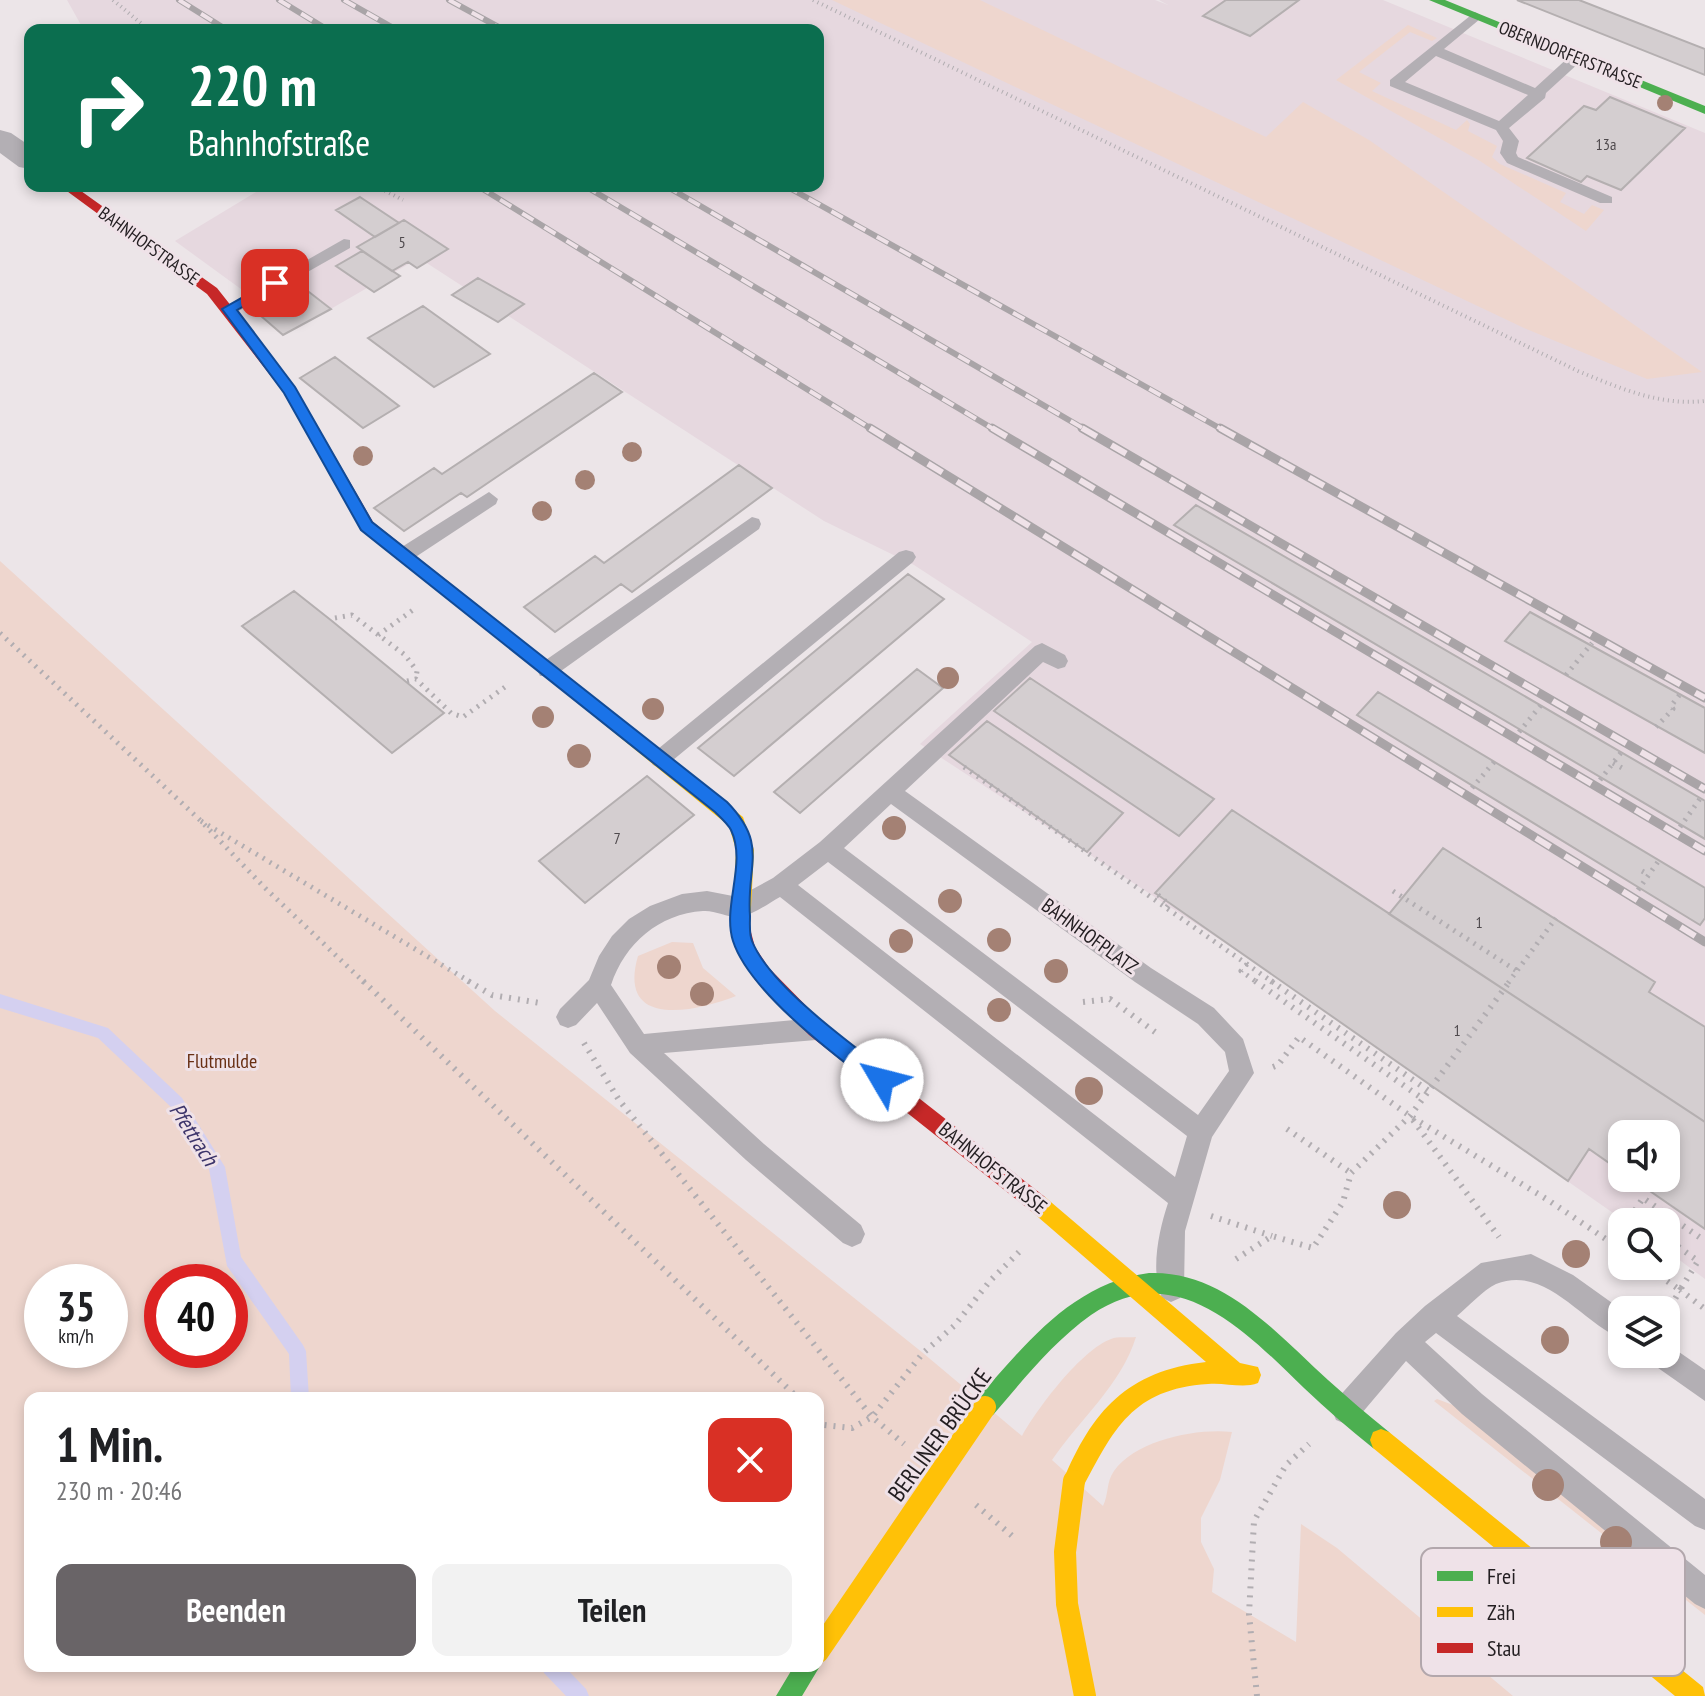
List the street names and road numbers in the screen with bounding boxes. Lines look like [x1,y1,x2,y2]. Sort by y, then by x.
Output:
street label: OBERNDORFERSTRASSE [1496,15,1645,94]
street label: BAHNHOFSTRASSE [94,201,204,290]
street label: BAHNHOFPLATZ [1037,892,1144,980]
street label: BAHNHOFSTRASSE [933,1116,1053,1220]
street label: BERLINER BRÜCKE [881,1362,998,1507]

